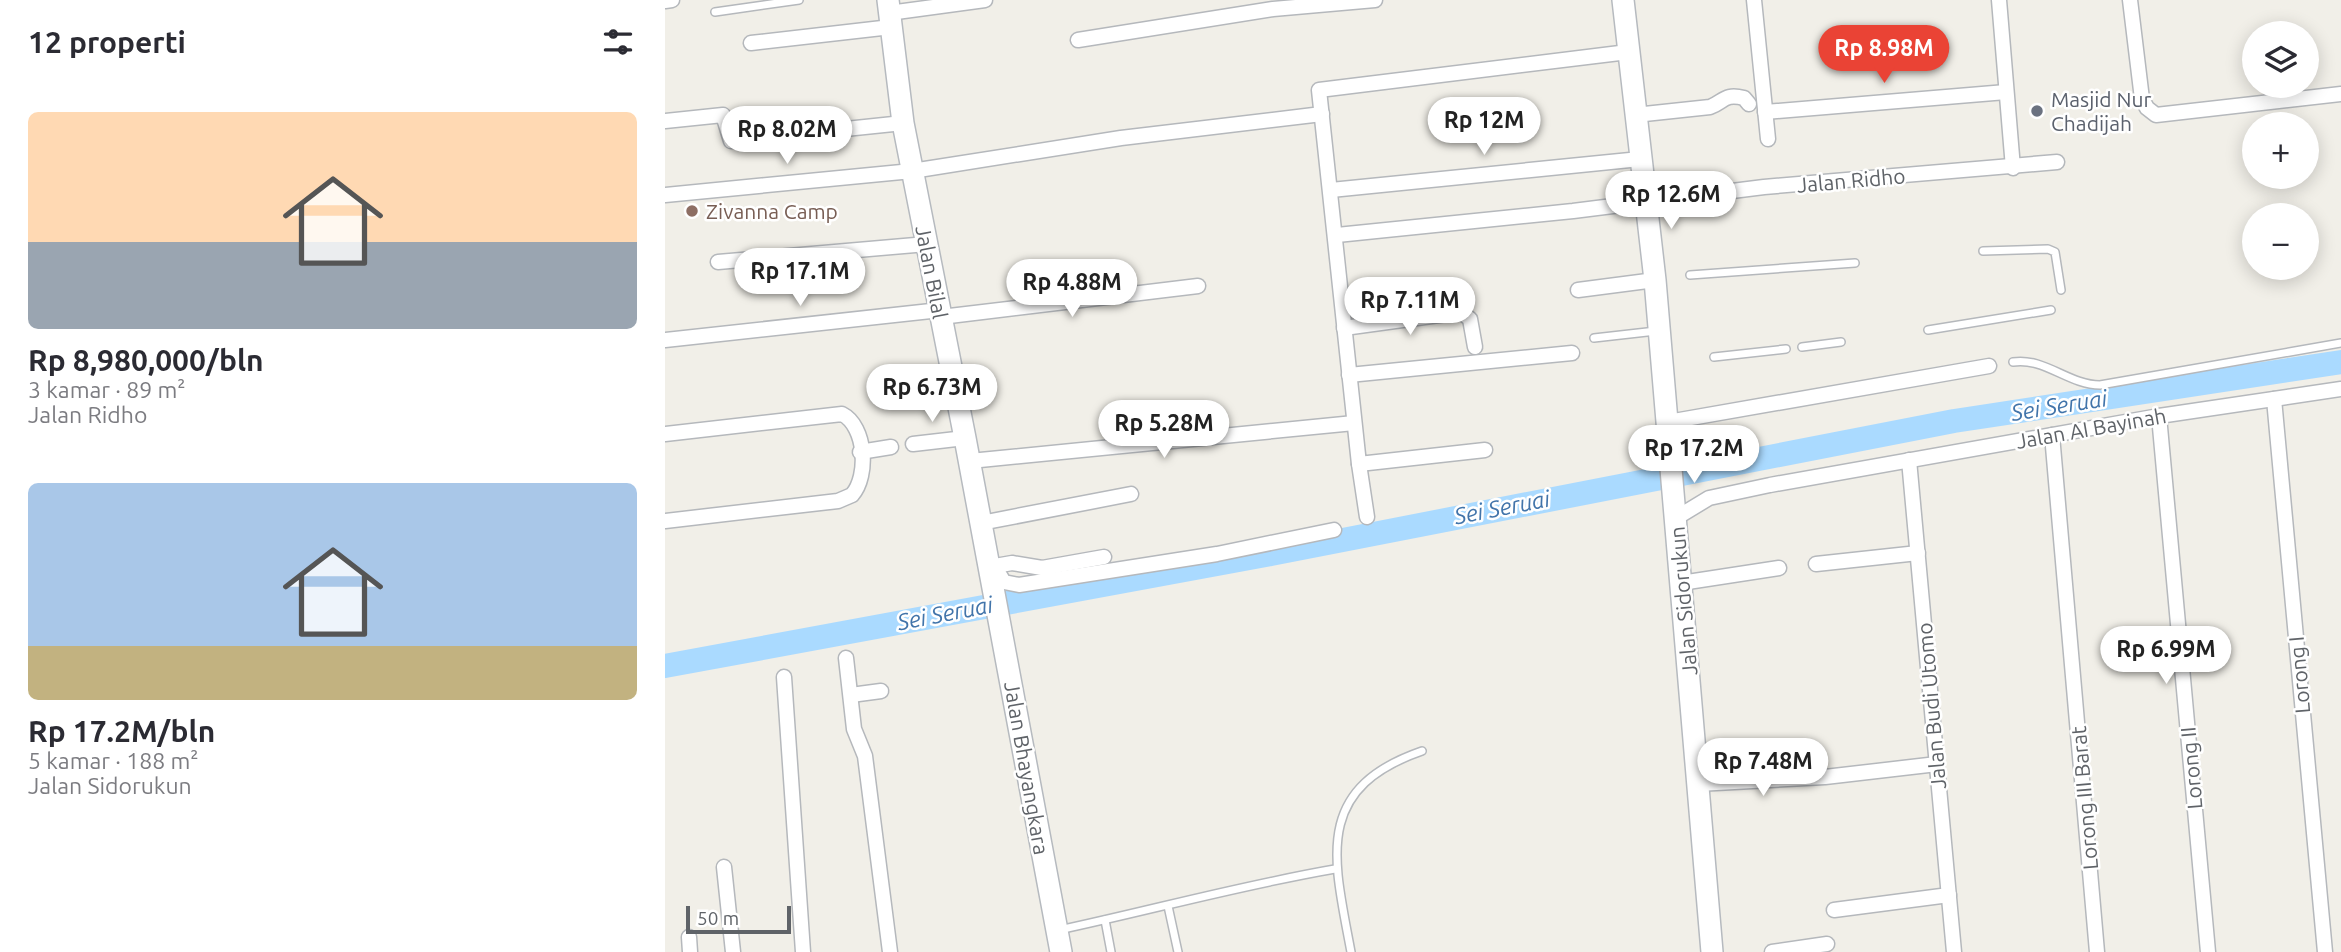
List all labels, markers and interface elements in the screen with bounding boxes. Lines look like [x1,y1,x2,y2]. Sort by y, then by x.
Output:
map controls [2242,21,2319,280]
button: layers [2242,21,2319,98]
icon: filters [599,23,637,61]
text: 12 properti [28,25,186,59]
pin: Rp 8.98M [1812,25,1956,85]
text: Rp 8.98M [1834,35,1934,60]
place label: Masjid Nur Chadijah [2051,87,2151,135]
pin: Rp 12M [1427,97,1541,157]
marker: Masjid Nur Chadijah [2029,103,2045,119]
pin: Rp 8.02M [715,106,859,166]
text: Rp 12M [1444,107,1524,132]
button: + [2242,112,2319,189]
text: Rp 8.02M [737,116,837,141]
icon: home [270,158,396,284]
street label: Jalan Ridho [1796,163,1906,197]
pin: Rp 12.6M [1599,172,1743,231]
text: Rp 12.6M [1621,181,1721,206]
place label: Zivanna Camp [706,199,838,223]
marker: Zivanna Camp [684,203,700,219]
button: − [2242,203,2319,280]
street label: Jalan Bilal [911,223,953,321]
pin: Rp 17.1M [728,248,872,308]
text: Rp 17.1M [750,258,850,283]
pin: Rp 4.88M [1000,260,1144,319]
text: Rp 4.88M [1022,269,1122,294]
pin: Rp 7.11M [1338,278,1482,337]
text: Rp 7.11M [1360,287,1460,312]
text: Rp 8,980,000/bln [28,343,264,377]
pin: Rp 6.73M [860,364,1004,424]
text: Rp 6.73M [882,374,982,399]
text: 3 kamar · 89 m² [28,377,186,402]
water label: Sei Seruai [2008,385,2110,425]
pin: Rp 5.28M [1092,400,1236,460]
text: Jalan Ridho [28,402,147,427]
street label: Jalan AI Bayinah [2014,403,2168,453]
text: Rp 5.28M [1114,410,1214,435]
pin: Rp 17.2M [1622,426,1766,485]
text: Rp 17.2M [1644,435,1744,460]
water label: Sei Seruai [1451,485,1553,529]
street label: Jalan Sidorukun [1665,526,1701,676]
icon: home [270,529,396,655]
water label: Sei Seruai [894,591,996,635]
street label: Jalan Budi Utomo [1912,622,1950,790]
pin: Rp 6.99M [2094,626,2238,686]
street label: Lorong I [2284,635,2314,715]
text: Rp 6.99M [2116,636,2216,661]
street label: Jalan Bhayangkara [1000,680,1054,856]
text: Rp 17.2M/bln [28,714,215,748]
street label: Lorong III Barat [2066,725,2102,871]
street label: Lorong II [2175,726,2207,810]
pin: Rp 7.48M [1691,738,1835,798]
text: 5 kamar · 188 m² [28,748,199,773]
text: Rp 7.48M [1713,748,1813,773]
text: Jalan Sidorukun [28,773,192,798]
scale bar [686,903,791,935]
text: 50 m [697,907,739,929]

